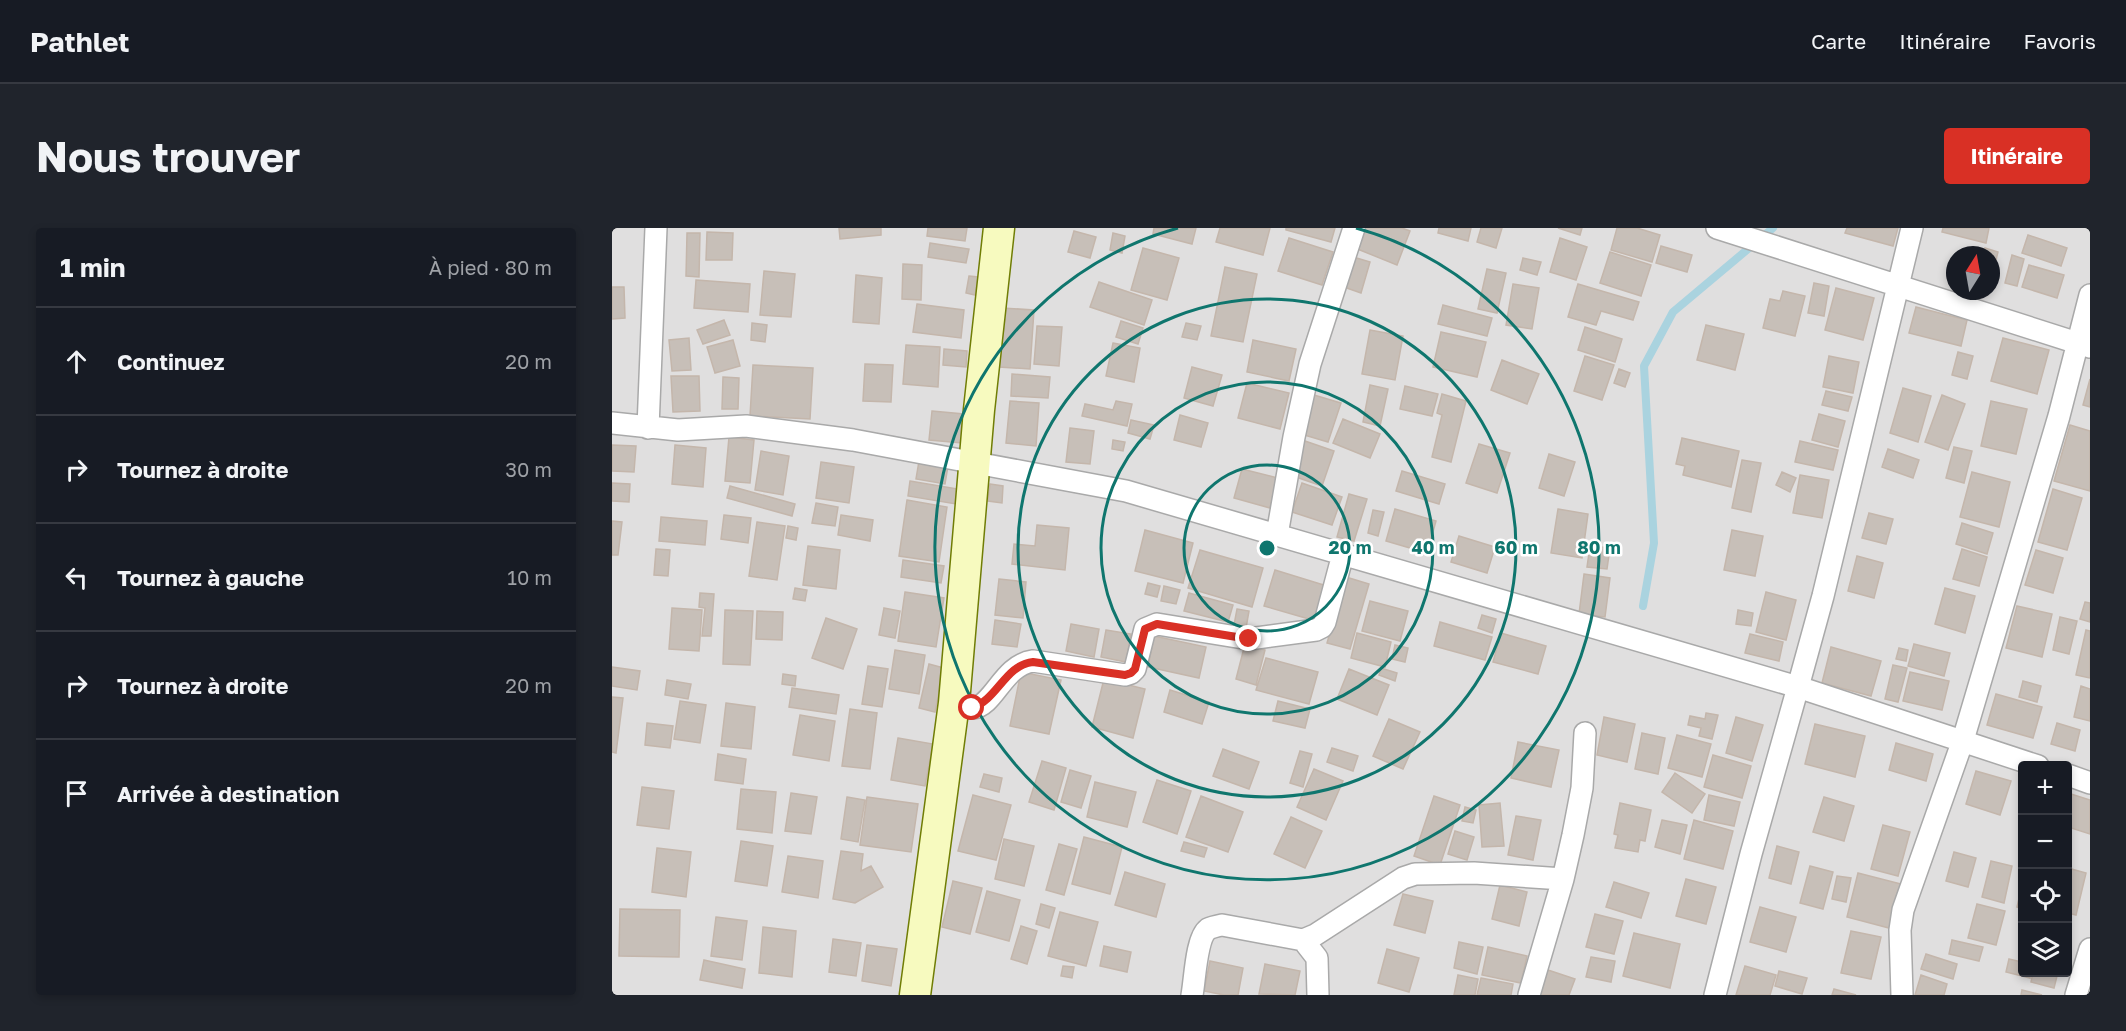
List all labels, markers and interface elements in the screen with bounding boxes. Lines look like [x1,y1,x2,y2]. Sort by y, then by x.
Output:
text: Pathlet [30,25,130,58]
text: Carte [1811,28,1866,54]
text: Itinéraire [1899,28,1991,54]
text: Favoris [2024,28,2096,54]
button: Itinéraire [1944,128,2090,184]
text: Nous trouver [36,131,300,181]
north arrow [1946,246,2000,300]
text: 1 min [60,252,126,283]
text: À pied · 80 m [429,255,552,279]
icon: ahead [60,345,93,378]
text: Continuez [117,348,224,375]
text: 20 m [505,349,552,373]
icon: right [60,453,93,486]
text: Tournez à droite [117,456,288,483]
text: 30 m [505,457,552,481]
text: 20 m [1329,536,1371,558]
text: 40 m [1411,536,1455,558]
text: 60 m [1494,536,1538,558]
text: 80 m [1577,536,1621,558]
centre of rings [1257,538,1277,558]
icon: left [60,561,93,594]
text: Tournez à gauche [117,564,304,591]
text: 10 m [507,565,552,589]
route end [1235,625,1261,651]
icon: right [60,669,93,702]
text: Tournez à droite [117,672,288,699]
text: 20 m [505,673,552,697]
route start [958,694,984,720]
map controls [2018,761,2072,977]
button: + [2018,761,2072,815]
icon: arrive [60,777,93,810]
text: Arrivée à destination [117,780,339,807]
button: − [2018,815,2072,869]
button: locate [2018,869,2072,923]
button: layers [2018,923,2072,977]

